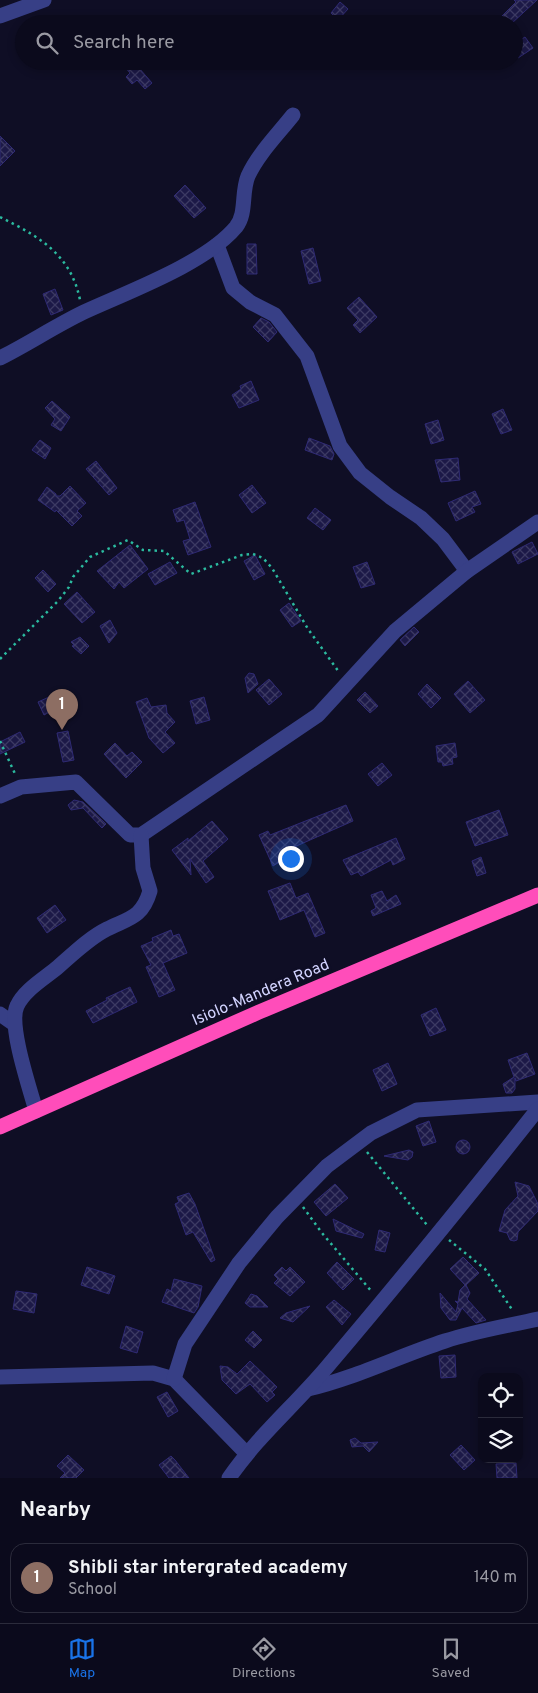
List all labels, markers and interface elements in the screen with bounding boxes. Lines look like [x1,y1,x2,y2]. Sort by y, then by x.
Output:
search box [15,15,523,70]
icon: search [33,29,61,57]
text: Search here [73,31,175,55]
pin: 1 [46,689,78,730]
your location [278,846,304,872]
street label: Isiolo-Mandera Road [189,955,333,1031]
map controls [478,1373,523,1463]
button: locate [478,1373,523,1418]
button: layers [478,1418,523,1463]
text: Nearby [20,1497,91,1524]
text: Shibli star intergrated academy [68,1556,348,1580]
text: 1 [34,1568,40,1588]
text: 140 m [474,1568,517,1588]
text: School [68,1580,117,1600]
tab: Map [68,1635,96,1682]
tab: Directions [232,1635,296,1682]
tab: Saved [432,1635,470,1682]

